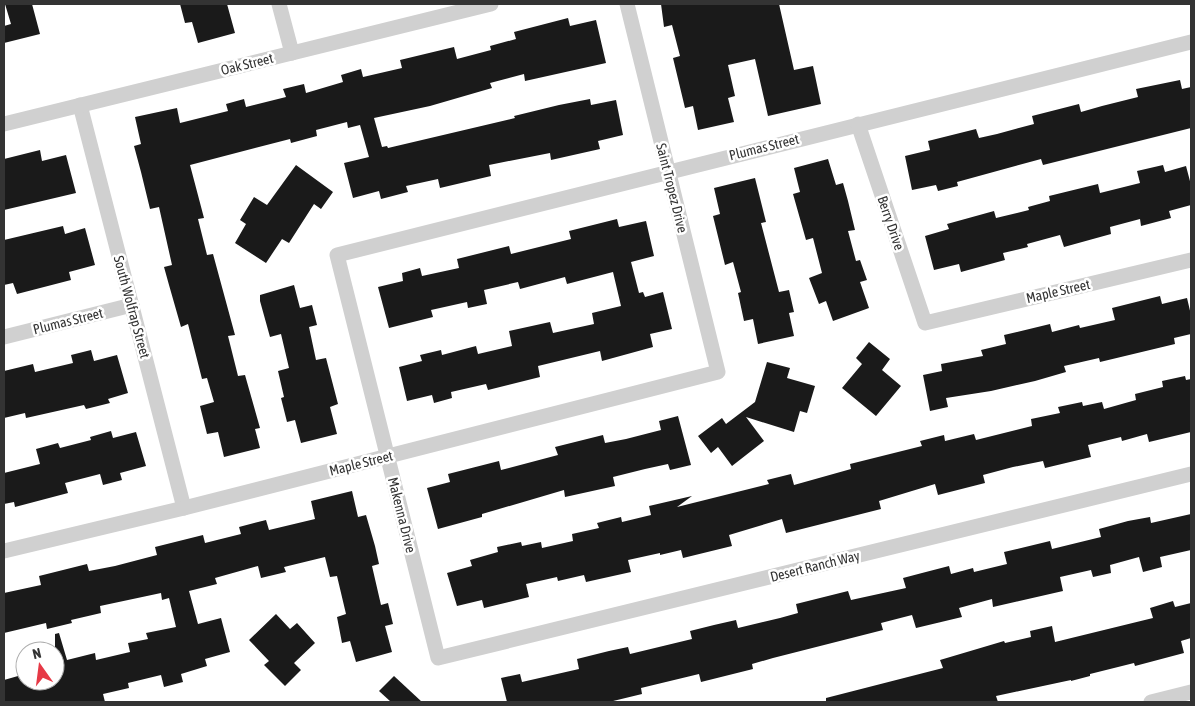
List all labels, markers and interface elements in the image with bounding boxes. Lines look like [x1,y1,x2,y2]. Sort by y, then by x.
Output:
street label: Oak Street [219,50,275,78]
street label: Plumas Street [727,131,801,163]
street label: Saint Tropez Drive [653,142,691,234]
street label: Berry Drive [874,194,908,252]
street label: South Wolfrap Street [111,254,153,360]
street label: Maple Street [1024,276,1092,306]
street label: Plumas Street [31,305,105,337]
street label: Maple Street [327,447,395,479]
street label: Makenna Drive [385,476,419,554]
street label: Desert Ranch Way [769,547,862,585]
north arrow [15,641,65,691]
text: N [31,645,43,662]

